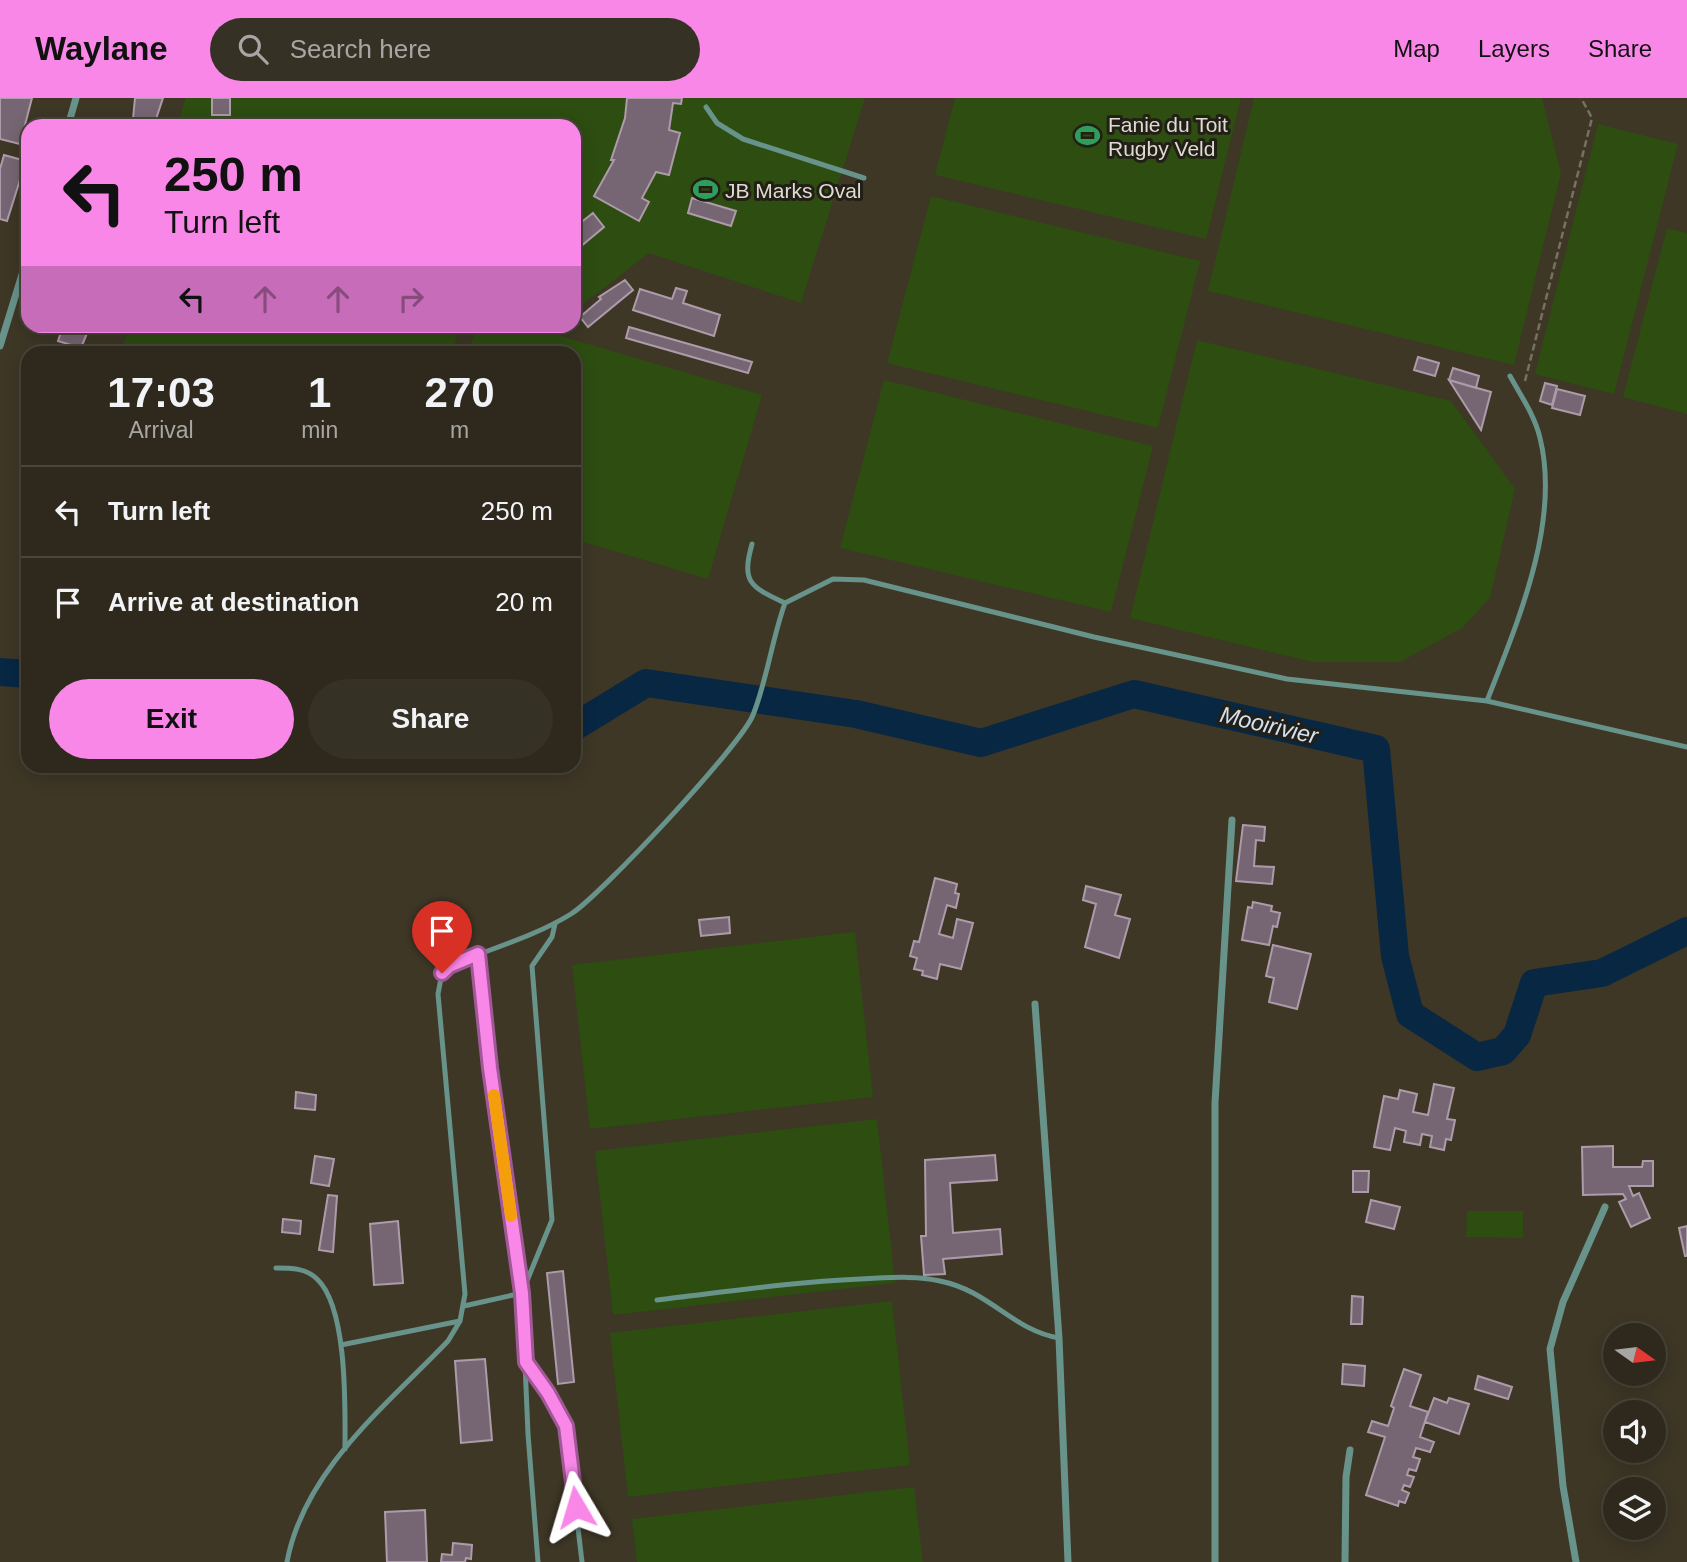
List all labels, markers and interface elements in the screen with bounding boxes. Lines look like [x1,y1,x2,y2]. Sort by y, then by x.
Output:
search box [210,18,700,81]
text: Waylane [35,30,168,67]
icon: search [234,30,272,68]
text: Search here [290,34,431,64]
text: Map [1393,35,1440,62]
text: Layers [1478,35,1550,62]
text: Share [1588,35,1652,62]
place label: Fanie du Toit Rugby Veld [1108,113,1228,160]
sports icon: Fanie du Toit Rugby Veld [1074,122,1102,150]
icon: left [49,147,140,238]
text: 250 m [164,147,303,201]
sports icon: JB Marks Oval [691,176,719,204]
place label: JB Marks Oval [725,179,862,202]
text: Turn left [164,204,280,240]
icon: left [173,280,211,318]
icon: ahead [246,280,284,318]
icon: ahead [319,280,357,318]
icon: right [392,280,430,318]
text: 17:03 [107,369,215,416]
text: 1 [308,369,331,416]
text: 270 [425,369,495,416]
text: Arrival [128,417,194,443]
text: min [301,417,338,443]
text: m [450,417,469,443]
icon: left [49,493,87,531]
text: Turn left [108,496,210,526]
text: 250 m [481,496,553,526]
icon: arrive [49,584,87,622]
text: Arrive at destination [108,587,359,617]
text: 20 m [495,587,553,617]
button: Exit [49,679,294,759]
button: Share [308,679,553,759]
water label: Mooirivier [1218,701,1322,749]
pin [412,901,472,973]
icon: arrive [423,912,461,950]
north arrow [1603,1323,1666,1386]
map controls [1603,1323,1666,1540]
button: sound [1603,1400,1666,1463]
position arrow [539,1470,613,1544]
button: layers [1603,1477,1666,1540]

